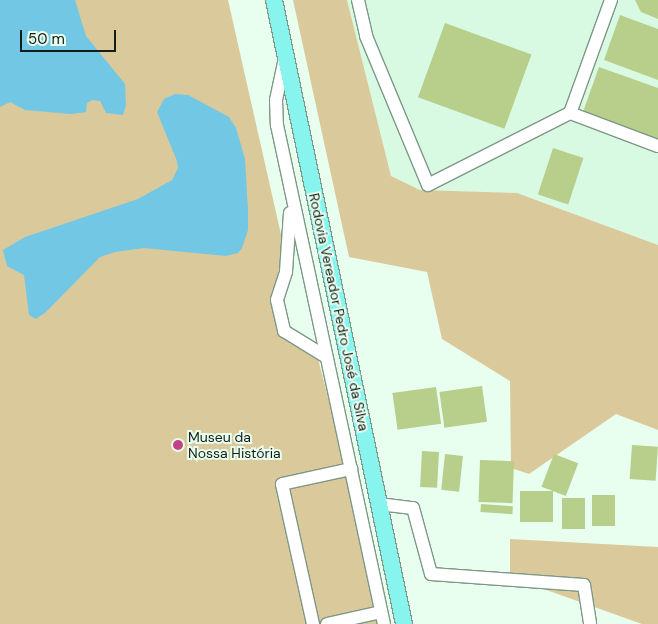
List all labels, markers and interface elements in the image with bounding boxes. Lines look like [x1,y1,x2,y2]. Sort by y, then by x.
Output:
scale bar [22,20,119,52]
text: 50 m [28,29,65,49]
street label: Rodovia Vereador Pedro José da Silva [306,192,372,432]
place label: Museu da Nossa História [188,429,281,462]
marker: Museu da Nossa História [172,439,184,451]

